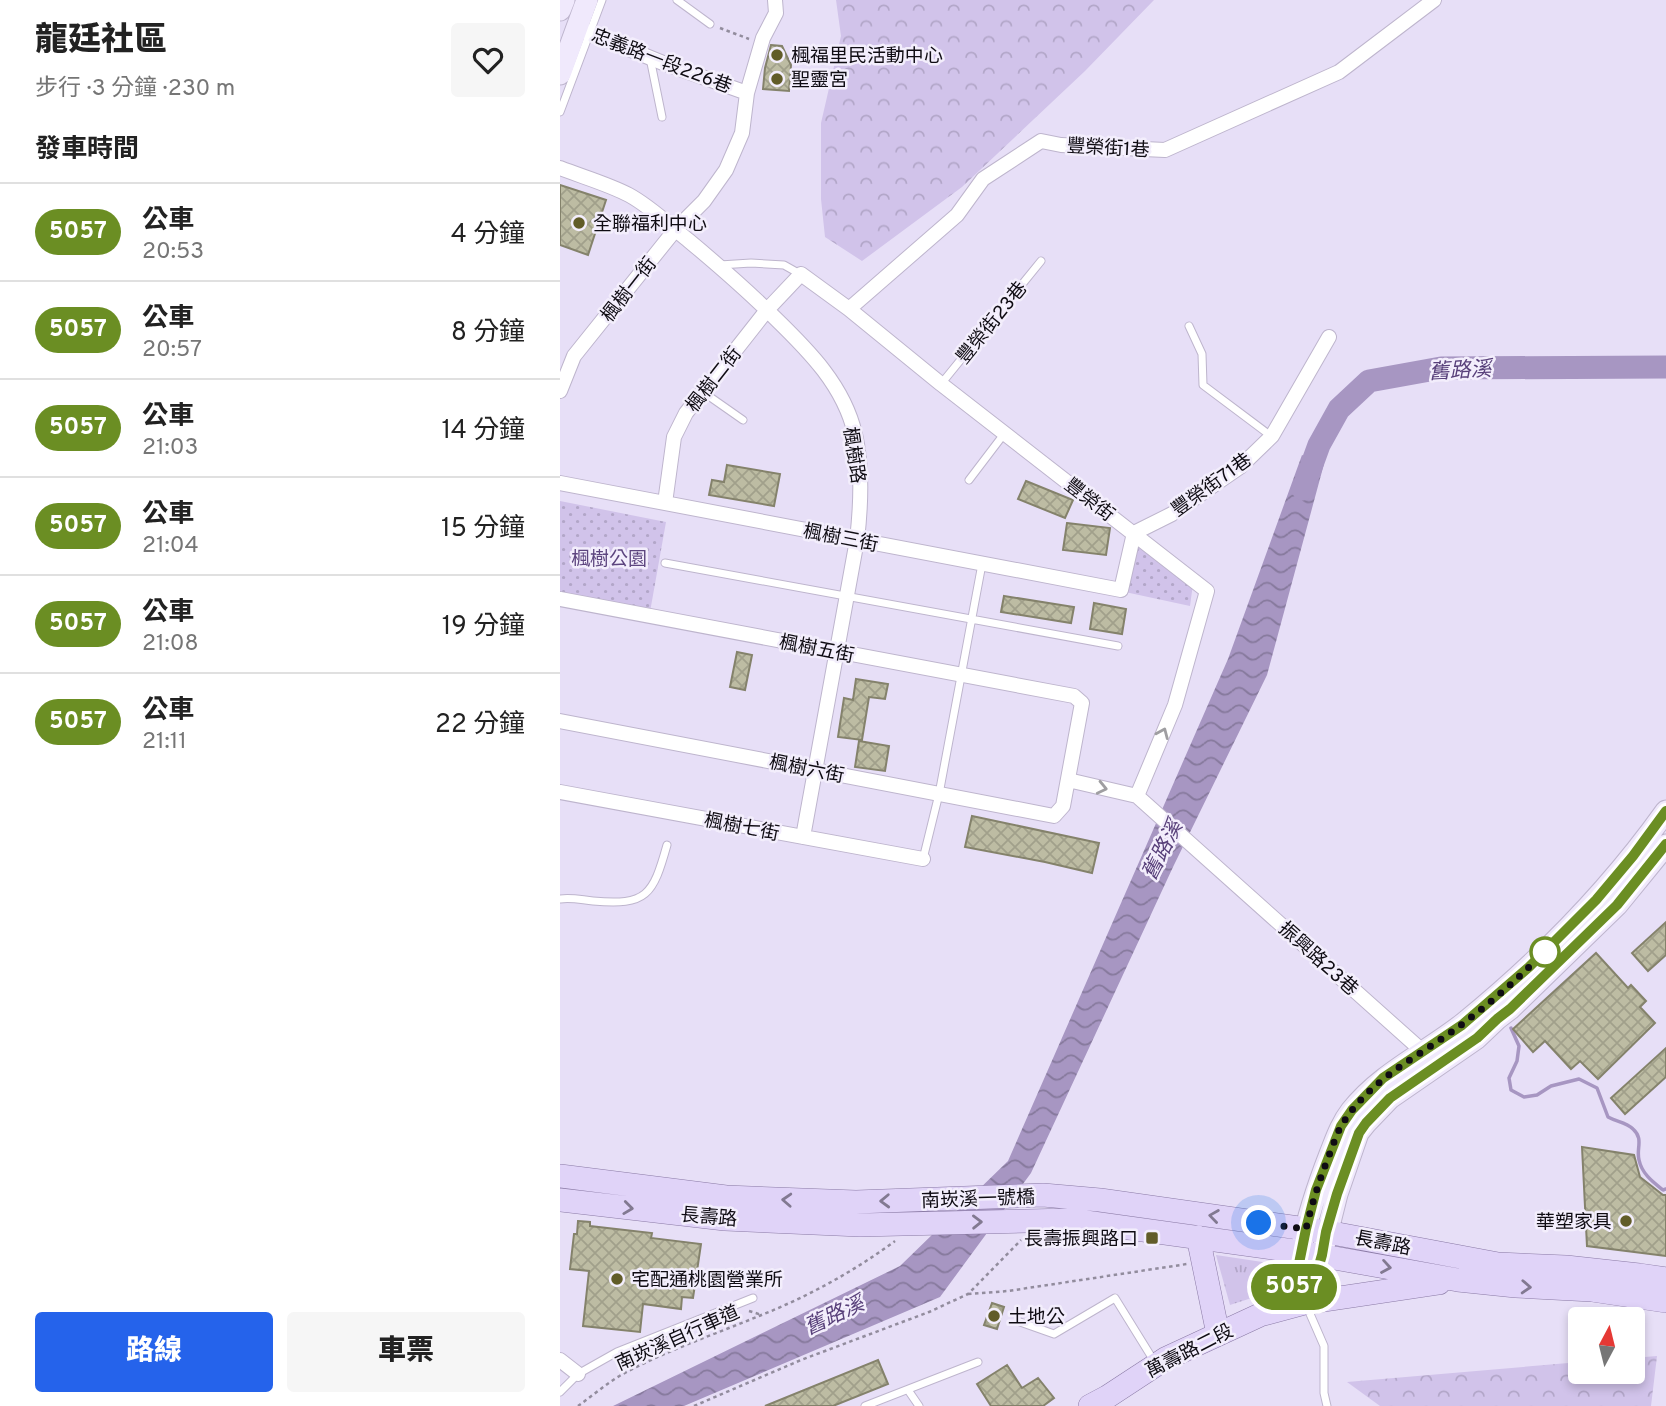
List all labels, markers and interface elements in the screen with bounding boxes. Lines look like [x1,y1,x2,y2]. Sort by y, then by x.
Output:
text: 龍廷社區 [35,21,167,63]
button: heart [451,23,525,97]
street label: 忠義路一段226巷 [588,24,735,100]
place label: 楓福里民活動中心 [791,45,943,69]
marker: 楓福里民活動中心 [769,47,785,63]
place label: 聖靈宮 [791,69,848,93]
marker: 聖靈宮 [769,71,785,87]
text: 步行 · 3 分鐘 · 230 m [35,75,235,104]
text: 發車時間 [35,134,139,167]
street label: 豐榮街1巷 [1066,135,1150,163]
text: 公車 [142,205,194,238]
place label: 全聯福利中心 [593,213,707,237]
marker: 全聯福利中心 [571,215,587,231]
text: 5057 [49,217,107,247]
text: 4 分鐘 [451,219,525,252]
text: 20:53 [142,238,204,267]
street label: 楓樹一街 [597,253,662,328]
street label: 豐榮街23巷 [952,277,1033,369]
text: 公車 [142,303,194,336]
text: 5057 [49,315,107,345]
text: 8 分鐘 [451,317,525,350]
text: 20:57 [142,336,202,365]
street label: 楓樹二街 [682,343,747,418]
water label: 舊路溪 [1428,356,1495,387]
text: 公車 [142,401,194,434]
text: 5057 [49,413,107,443]
text: 14 分鐘 [442,415,525,448]
street label: 楓樹路 [837,425,869,485]
text: 21:03 [142,434,198,463]
street label: 豐榮街71巷 [1167,448,1257,523]
street label: 豐榮街 [1059,474,1119,528]
text: 公車 [142,499,194,532]
text: 5057 [49,511,107,541]
text: 15 分鐘 [441,513,525,546]
street label: 楓樹三街 [801,520,880,558]
text: 21:04 [142,532,199,561]
park label: 楓樹公園 [571,548,647,572]
text: 公車 [142,597,194,630]
text: 5057 [49,609,107,639]
text: 19 分鐘 [442,611,525,644]
text: 21:08 [142,630,199,659]
street label: 楓樹五街 [777,631,856,669]
text: 公車 [142,695,194,728]
text: 5057 [49,707,107,737]
text: 22 分鐘 [435,709,525,742]
one-way arrow [1155,727,1169,740]
text: 21:11 [142,728,187,757]
street label: 楓樹六街 [767,751,846,789]
one-way arrow [1096,780,1108,794]
street label: 楓樹七街 [702,809,781,847]
water label: 舊路溪 [1137,814,1191,885]
street label: 振興路23巷 [1273,917,1363,1002]
unlabelled marker [1530,937,1560,967]
street label: 南崁溪一號橋 [921,1186,1035,1214]
one-way arrow [782,1192,793,1207]
one-way arrow [879,1194,890,1209]
one-way arrow [622,1200,634,1215]
street label: 長壽路 [679,1204,738,1232]
your location [1241,1205,1276,1240]
one-way arrow [1208,1209,1220,1224]
place label: 華塑家具 [1536,1211,1612,1235]
marker: 華塑家具 [1618,1213,1634,1229]
one-way arrow [972,1214,982,1230]
street label: 長壽路 [1352,1227,1413,1261]
place label: 長壽振興路口 [1024,1228,1138,1252]
marker: 長壽振興路口 [1144,1230,1160,1246]
one-way arrow [1380,1259,1392,1274]
line badge: 5057 [1245,1264,1343,1310]
place label: 宅配通桃園營業所 [631,1269,783,1293]
marker: 宅配通桃園營業所 [609,1271,625,1287]
text: 5057 [1265,1272,1323,1302]
one-way arrow [1521,1279,1532,1294]
water label: 舊路溪 [800,1290,872,1342]
street label: 南崁溪自行車道 [612,1301,743,1377]
place label: 土地公 [1008,1306,1065,1330]
north arrow [1568,1307,1645,1384]
map controls [1568,1307,1645,1384]
marker: 土地公 [986,1308,1002,1324]
button: 路線 [35,1312,273,1392]
button: 車票 [287,1312,525,1392]
street label: 萬壽路二段 [1142,1320,1238,1384]

